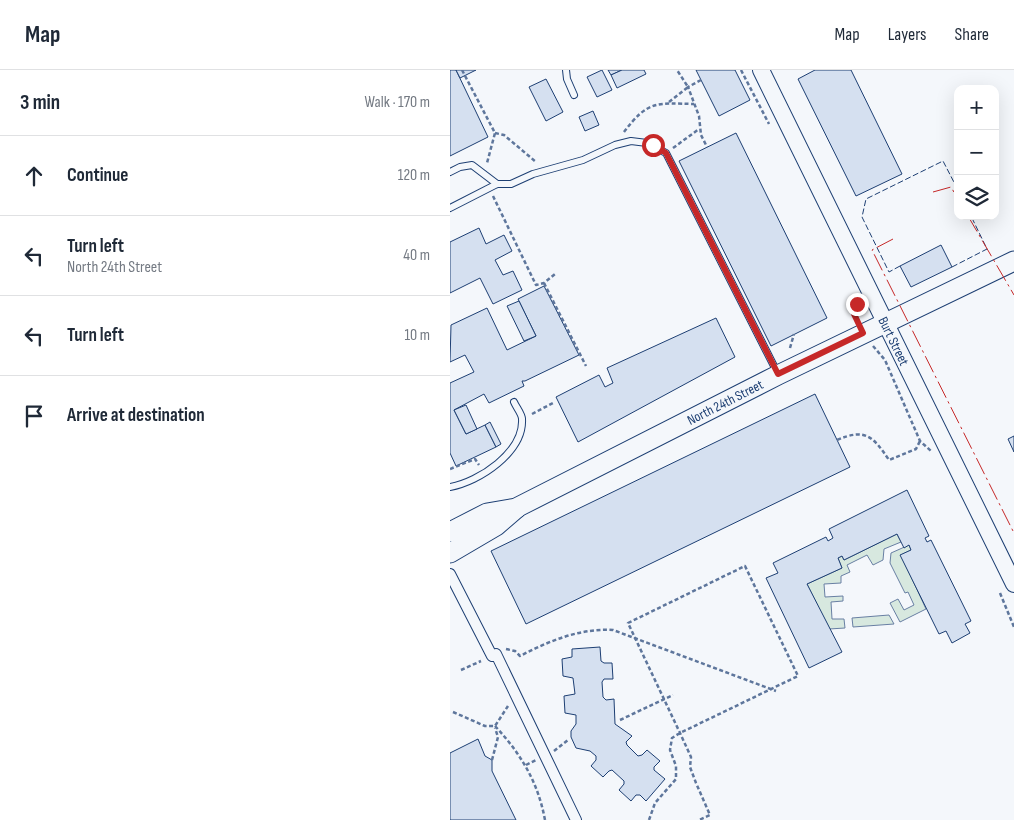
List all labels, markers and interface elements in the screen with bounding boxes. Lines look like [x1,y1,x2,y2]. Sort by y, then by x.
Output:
text: Map [25,20,60,49]
text: Map [835,24,860,45]
text: Layers [888,24,927,45]
text: Share [955,24,989,45]
map controls [954,85,999,220]
button: + [954,85,999,130]
text: 3 min [20,90,60,115]
text: Walk · 170 m [365,93,430,112]
button: − [954,130,999,175]
route start [642,134,665,157]
icon: ahead [20,162,48,190]
text: Continue [67,164,128,187]
text: 120 m [398,166,430,185]
button: layers [954,175,999,220]
text: Turn left [67,235,124,258]
icon: left [20,242,48,270]
text: 40 m [403,246,430,265]
text: North 24th Street [67,258,162,277]
route end [846,293,869,316]
street label: Burt Street [874,314,913,368]
icon: left [20,322,48,350]
text: Turn left [67,324,124,347]
text: 10 m [404,326,430,345]
street label: North 24th Street [684,376,766,429]
icon: arrive [20,402,48,430]
text: Arrive at destination [67,404,205,427]

